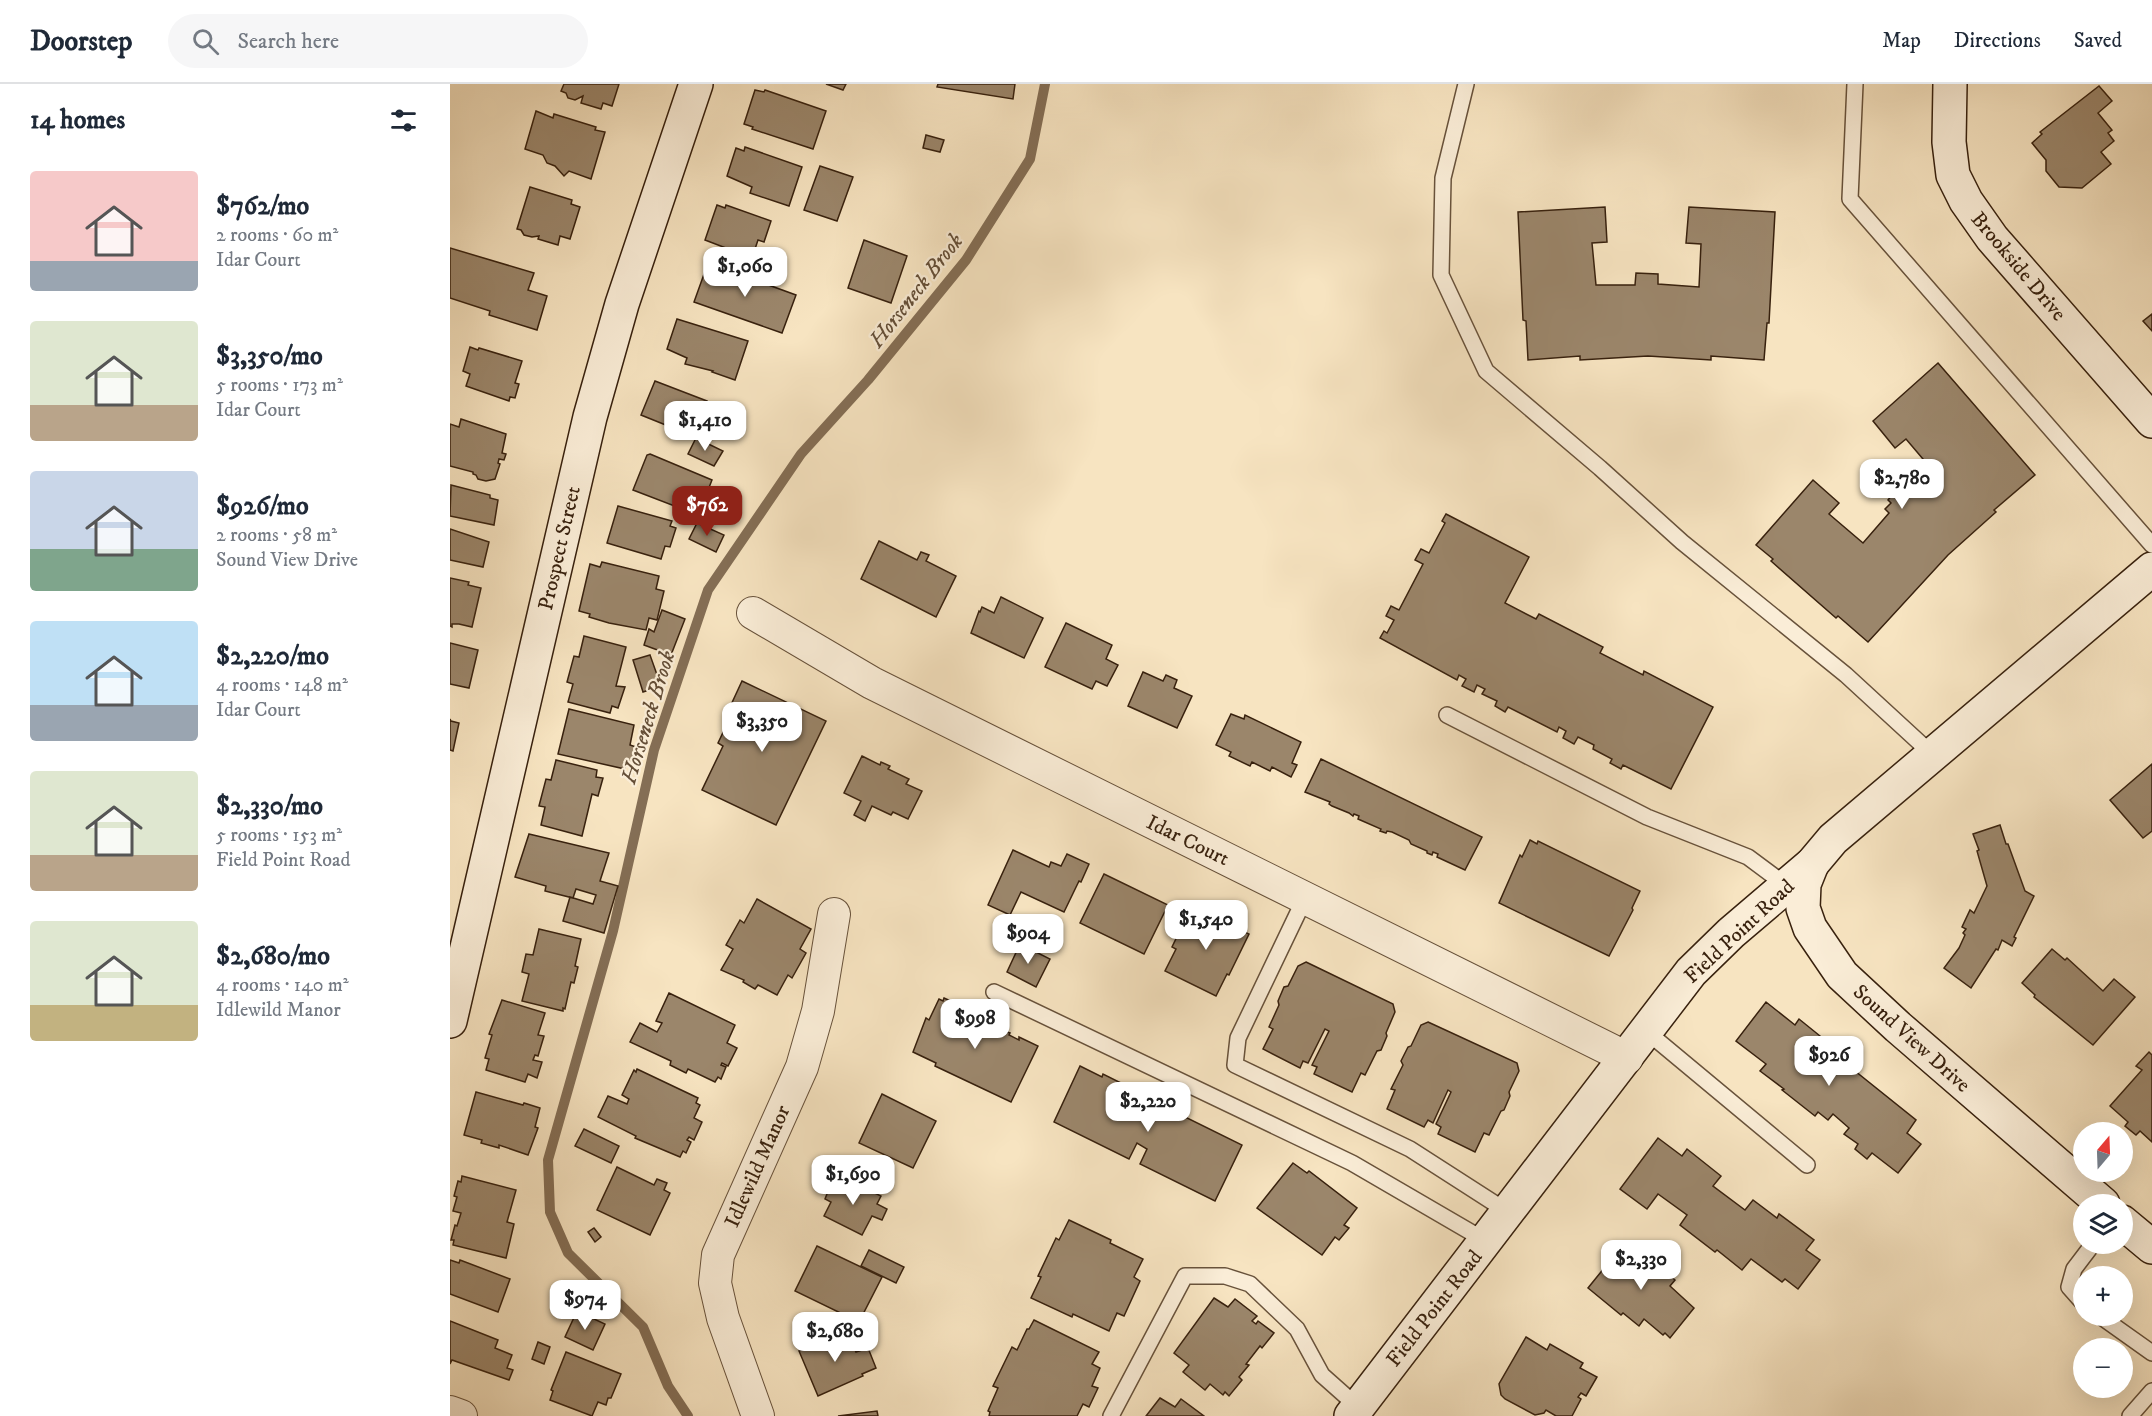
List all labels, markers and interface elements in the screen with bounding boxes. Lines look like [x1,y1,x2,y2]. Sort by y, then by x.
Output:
search box [168,14,588,68]
text: Doorstep [30,24,132,59]
icon: search [189,25,222,58]
text: Search here [237,28,339,55]
text: Map [1882,28,1921,54]
text: Directions [1954,28,2041,54]
text: Saved [2074,28,2122,54]
text: 14 homes [30,104,125,137]
icon: filters [387,104,420,137]
text: $762/mo [216,190,309,223]
icon: home [78,195,150,267]
street label: Brookside Drive [1965,207,2072,327]
text: 2 rooms · 60 m² [216,223,338,248]
water label: Horseneck Brook [863,228,970,354]
pin: $1,060 [696,247,794,298]
text: Idar Court [216,248,301,273]
text: $1,060 [717,254,773,279]
text: $3,350/mo [216,340,323,373]
icon: home [78,345,150,417]
text: 5 rooms · 173 m² [216,373,343,398]
text: Idar Court [216,398,301,423]
pin: $1,410 [656,401,754,452]
text: $1,410 [678,408,732,433]
pin: $2,780 [1853,459,1951,510]
text: $2,780 [1874,466,1930,491]
street label: Prospect Street [533,483,587,613]
pin: $762 [671,486,743,537]
text: $926/mo [216,490,309,523]
text: $762 [686,493,728,518]
icon: home [78,495,150,567]
text: 2 rooms · 58 m² [216,523,337,548]
text: Sound View Drive [216,548,358,573]
text: $2,220/mo [216,640,329,673]
icon: home [78,645,150,717]
water label: Horseneck Brook [615,647,682,788]
text: 4 rooms · 148 m² [216,673,348,698]
text: Idar Court [216,698,301,723]
pin: $3,350 [713,702,811,753]
text: $3,350 [736,709,788,734]
text: $2,330/mo [216,790,323,823]
icon: home [78,795,150,867]
street label: Idar Court [1142,810,1233,872]
text: 5 rooms · 153 m² [216,823,342,848]
text: Field Point Road [216,848,351,873]
street label: Field Point Road [1679,874,1801,989]
pin: $1,540 [1157,900,1255,951]
text: $1,540 [1179,907,1233,932]
pin: $904 [992,914,1064,965]
text: $904 [1006,921,1050,946]
text: $2,680/mo [216,940,330,973]
icon: home [78,945,150,1017]
text: 4 rooms · 140 m² [216,973,349,998]
street label: Sound View Drive [1847,979,1976,1099]
text: Idlewild Manor [216,998,341,1023]
pin: $998 [939,999,1011,1050]
text: $998 [955,1006,995,1031]
pin: $926 [1793,1036,1865,1087]
text: $926 [1808,1043,1850,1068]
pin: $2,220 [1099,1082,1197,1133]
text: $2,220 [1120,1089,1176,1114]
street label: Idlewild Manor [719,1101,796,1231]
north arrow [2073,1122,2133,1182]
map controls [2073,1122,2133,1398]
pin: $1,690 [804,1155,902,1206]
text: $1,690 [826,1162,880,1187]
button: layers [2073,1194,2133,1254]
pin: $2,330 [1592,1240,1690,1291]
street label: Field Point Road [1381,1245,1489,1372]
text: $2,330 [1615,1247,1667,1272]
button: + [2073,1266,2133,1326]
pin: $974 [549,1280,621,1331]
text: $974 [564,1287,606,1312]
pin: $2,680 [786,1312,884,1363]
text: $2,680 [806,1319,864,1344]
button: − [2073,1338,2133,1398]

